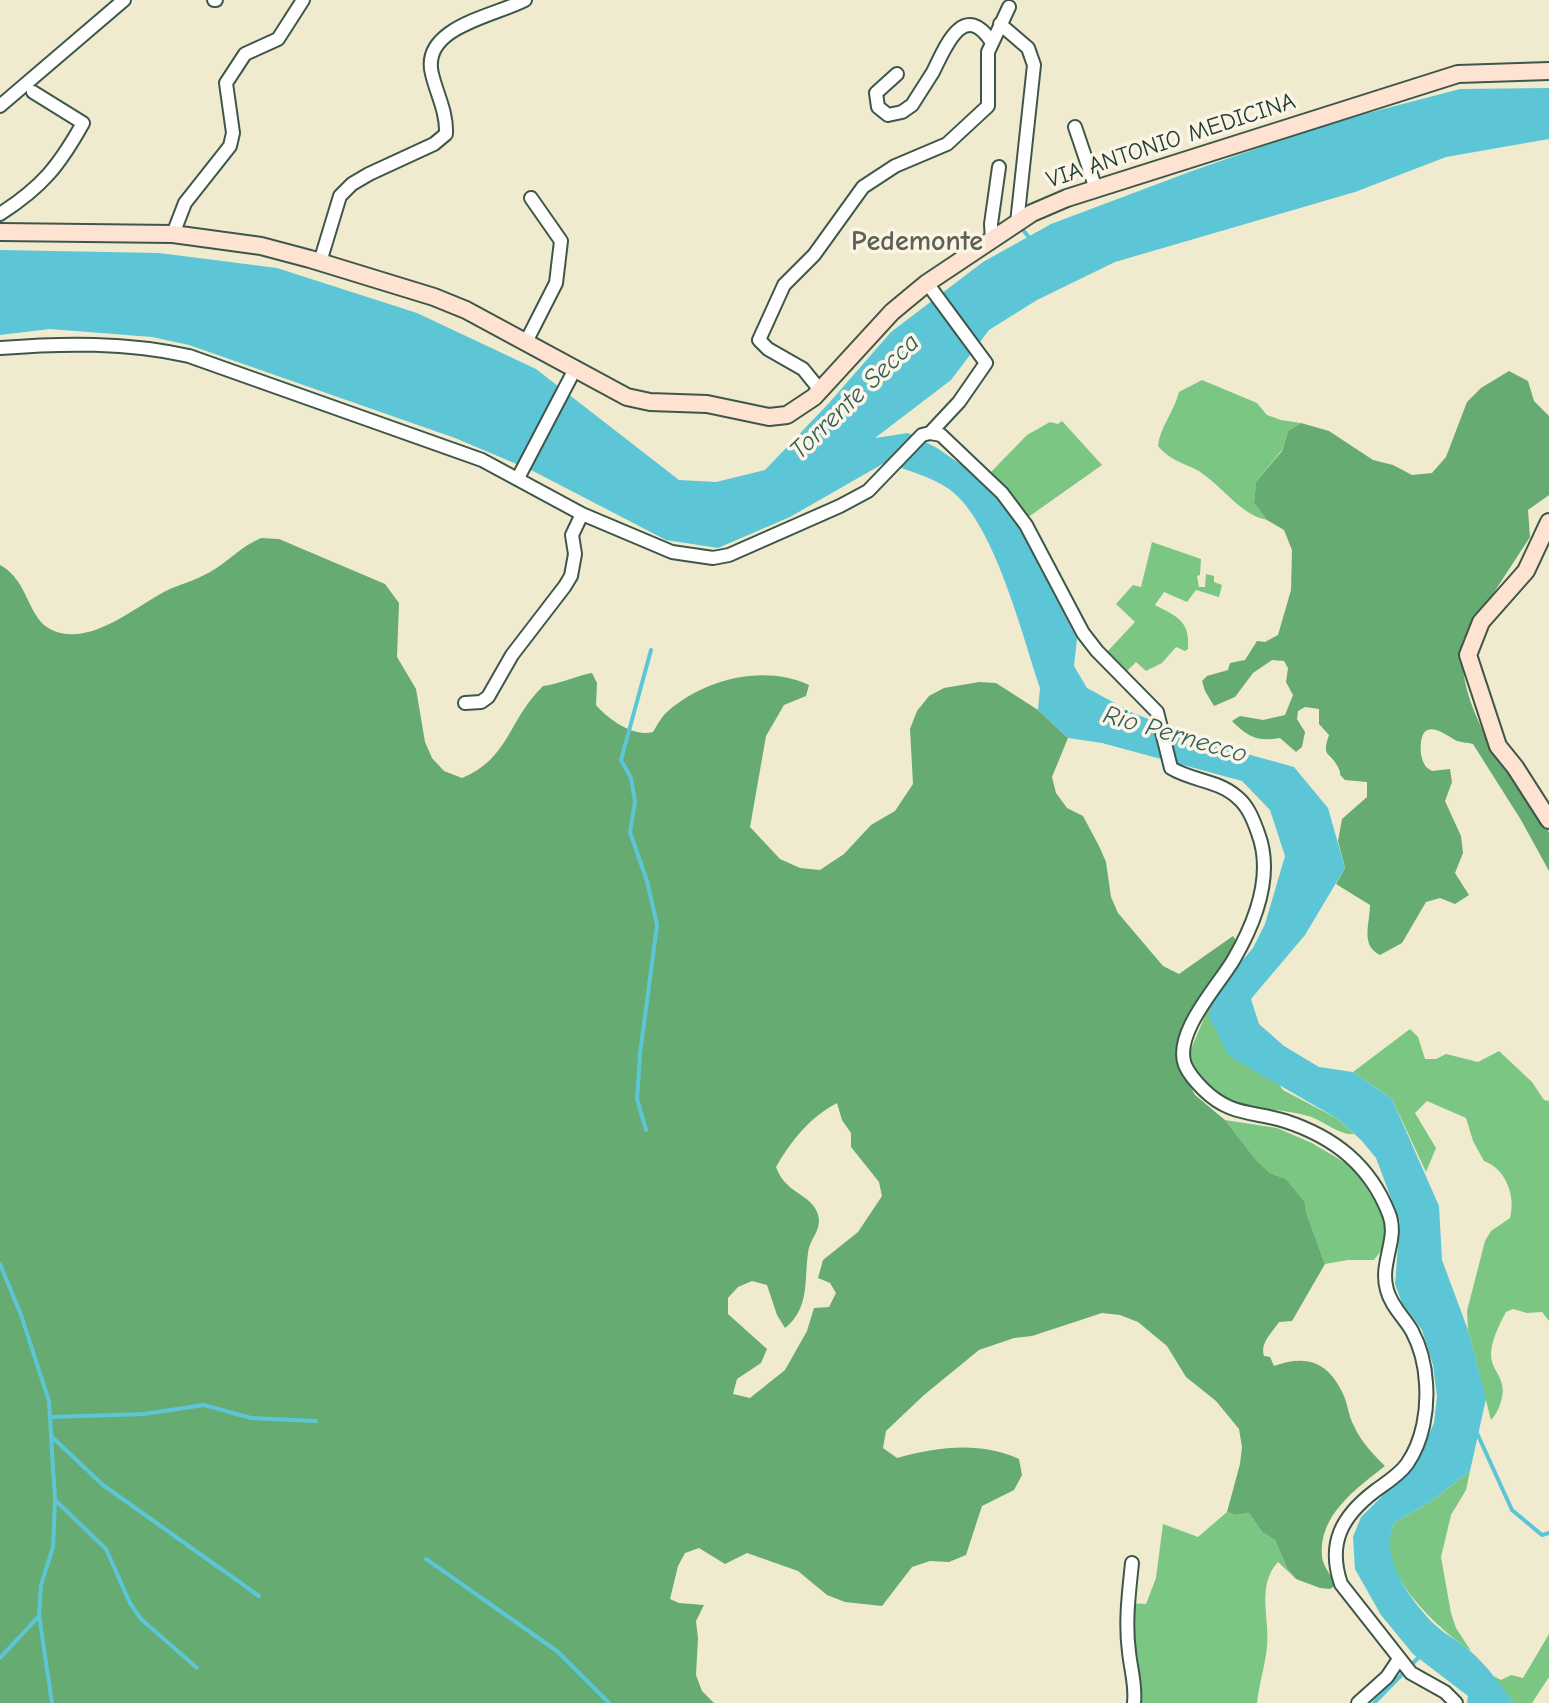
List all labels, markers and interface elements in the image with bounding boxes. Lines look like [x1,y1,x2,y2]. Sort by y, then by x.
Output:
street label: VIA ANTONIO MEDICINA [1043,87,1299,195]
district label: Pedemonte [851,225,983,259]
water label: Torrente Secca [784,328,926,466]
water label: Rio Pernecco [1100,700,1250,770]

